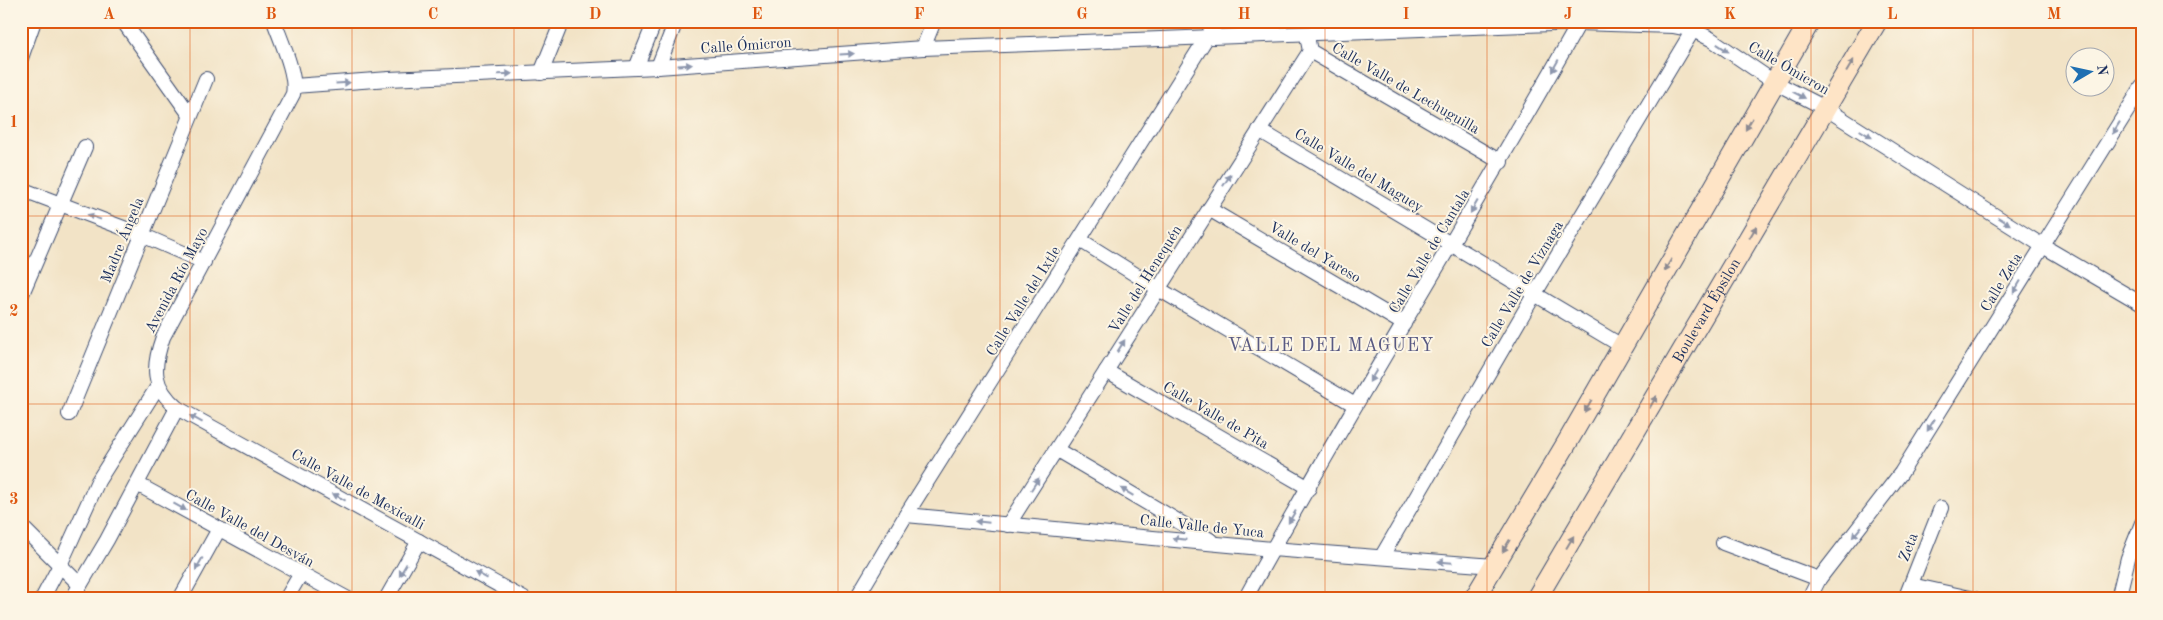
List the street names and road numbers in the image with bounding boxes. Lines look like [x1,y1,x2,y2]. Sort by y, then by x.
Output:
street label: Calle Ómicron [700,32,792,57]
street label: Calle Ómicron [1745,36,1834,99]
street label: Calle Valle de Lechuguilla [1329,41,1482,138]
street label: Calle Valle del Maguey [1291,127,1425,216]
street label: Calle Valle de Cantala [1387,186,1474,317]
street label: Madre Ángela [97,194,148,286]
street label: Calle Valle de Viznaga [1479,218,1567,351]
street label: Valle del Yareso [1266,220,1363,287]
street label: Valle del Henequén [1107,223,1186,336]
street label: Avenida Río Mayo [143,226,211,336]
street label: Calle Valle del Ixtle [984,244,1064,359]
street label: Calle Zeta [1979,250,2026,315]
street label: Boulevard Épsilon [1671,256,1744,366]
street label: Calle Valle de Pita [1160,380,1271,453]
street label: Calle Valle de Mexicalli [288,447,427,533]
street label: Calle Valle del Desván [182,488,316,571]
street label: Calle Valle de Yuca [1139,514,1265,542]
street label: Zeta [1897,531,1922,564]

